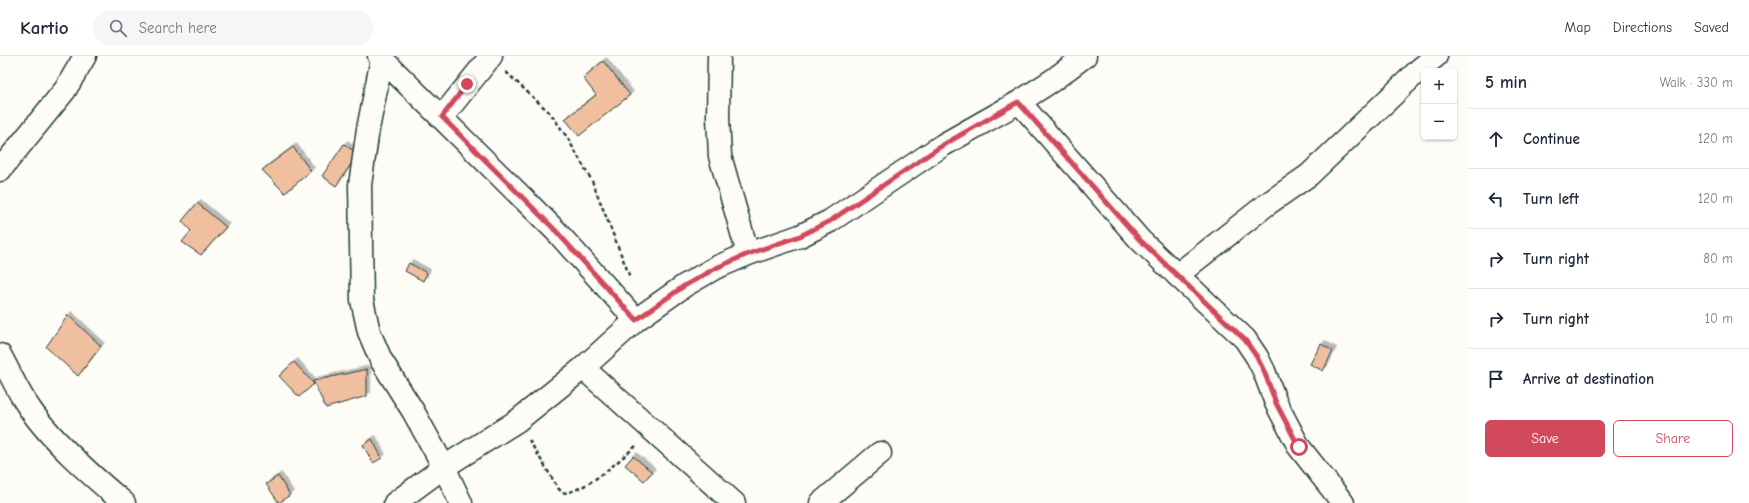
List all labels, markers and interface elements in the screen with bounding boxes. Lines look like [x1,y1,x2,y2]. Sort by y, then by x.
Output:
search box [93,10,373,46]
text: Kartio [20,17,69,39]
icon: search [107,17,129,39]
text: Search here [139,19,217,37]
text: Map [1564,19,1591,36]
text: Directions [1613,19,1672,36]
text: Saved [1694,19,1729,36]
map controls [1421,68,1457,140]
button: + [1421,68,1457,104]
text: 5 min [1485,73,1527,92]
route end [458,75,476,93]
text: Walk · 330 m [1660,75,1733,90]
button: − [1421,104,1457,140]
icon: ahead [1485,128,1507,150]
text: Continue [1523,130,1580,148]
text: 120 m [1698,131,1733,146]
icon: left [1485,188,1507,210]
text: Turn left [1523,190,1579,208]
text: 120 m [1698,191,1733,206]
icon: right [1485,248,1507,270]
text: Turn right [1523,250,1589,268]
text: 80 m [1703,251,1733,266]
icon: right [1485,308,1507,330]
text: Turn right [1523,310,1589,328]
text: 10 m [1705,311,1733,326]
icon: arrive [1485,368,1507,390]
text: Arrive at destination [1523,370,1654,388]
button: Save [1485,420,1605,457]
button: Share [1613,420,1733,457]
route start [1290,438,1308,456]

